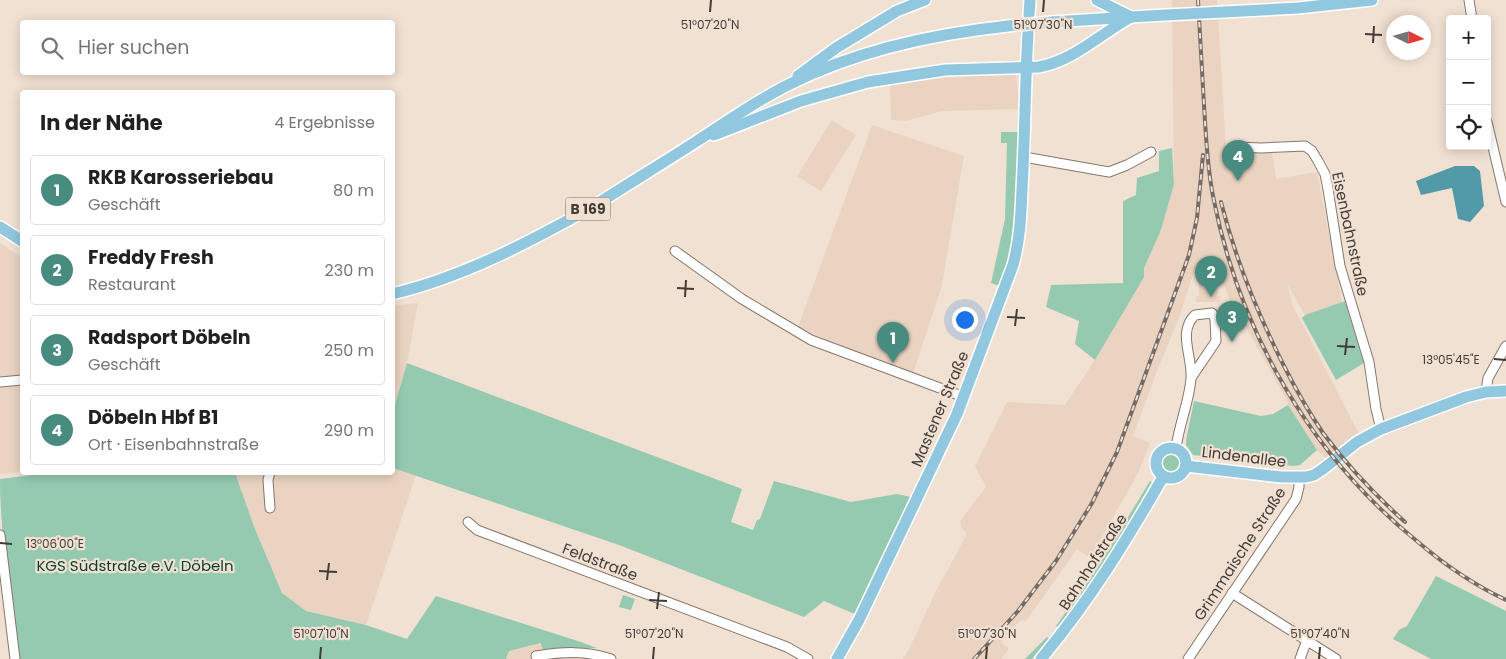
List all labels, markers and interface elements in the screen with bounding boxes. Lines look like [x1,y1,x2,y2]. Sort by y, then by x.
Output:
north arrow [1386,15,1431,60]
map controls [1446,15,1491,150]
button: + [1446,15,1491,60]
text: 51°07'20"N [681,16,739,33]
text: 51°07'30"N [1014,16,1072,33]
search box [20,20,395,75]
icon: search [38,34,66,62]
text: Hier suchen [78,34,189,61]
button: − [1446,60,1491,105]
button: locate [1446,105,1491,150]
text: In der Nähe [40,108,163,137]
text: 4 Ergebnisse [274,111,375,134]
pin: 4 [1222,140,1254,181]
text: RKB Karosseriebau [88,164,274,191]
street label: Eisenbahnstraße [1327,170,1374,298]
text: 1 [54,179,60,202]
text: 80 m [333,179,374,202]
text: Geschäft [88,193,161,216]
road number: B 169 [566,198,610,220]
text: Freddy Fresh [88,244,214,271]
pin: 2 [1195,256,1227,297]
text: 2 [52,259,62,282]
text: 230 m [325,259,374,282]
text: Restaurant [88,273,176,296]
pin: 3 [1216,301,1248,342]
your location [952,307,978,333]
pin: 1 [877,322,909,363]
text: Radsport Döbeln [88,324,251,351]
text: 3 [52,339,62,362]
text: 250 m [324,339,374,362]
street label: Mastener Straße [906,348,973,470]
text: 13°05'45"E [1422,351,1480,368]
text: Geschäft [88,353,161,376]
text: Döbeln Hbf B1 [88,404,218,431]
text: 4 [52,419,62,442]
text: 290 m [324,419,374,442]
text: Ort · Eisenbahnstraße [88,433,259,456]
street label: Lindenallee [1201,441,1287,472]
street label: Grimmaische Straße [1189,483,1291,624]
street label: Bahnhofstraße [1053,509,1132,614]
text: 13°06'00"E [26,535,84,552]
street label: Feldstraße [559,538,641,586]
park label: KGS Südstraße e.V. Döbeln [36,555,234,576]
text: 51°07'10"N [293,625,349,642]
text: 51°07'20"N [625,625,683,642]
text: 51°07'30"N [958,625,1016,642]
text: 51°07'40"N [1290,625,1350,642]

